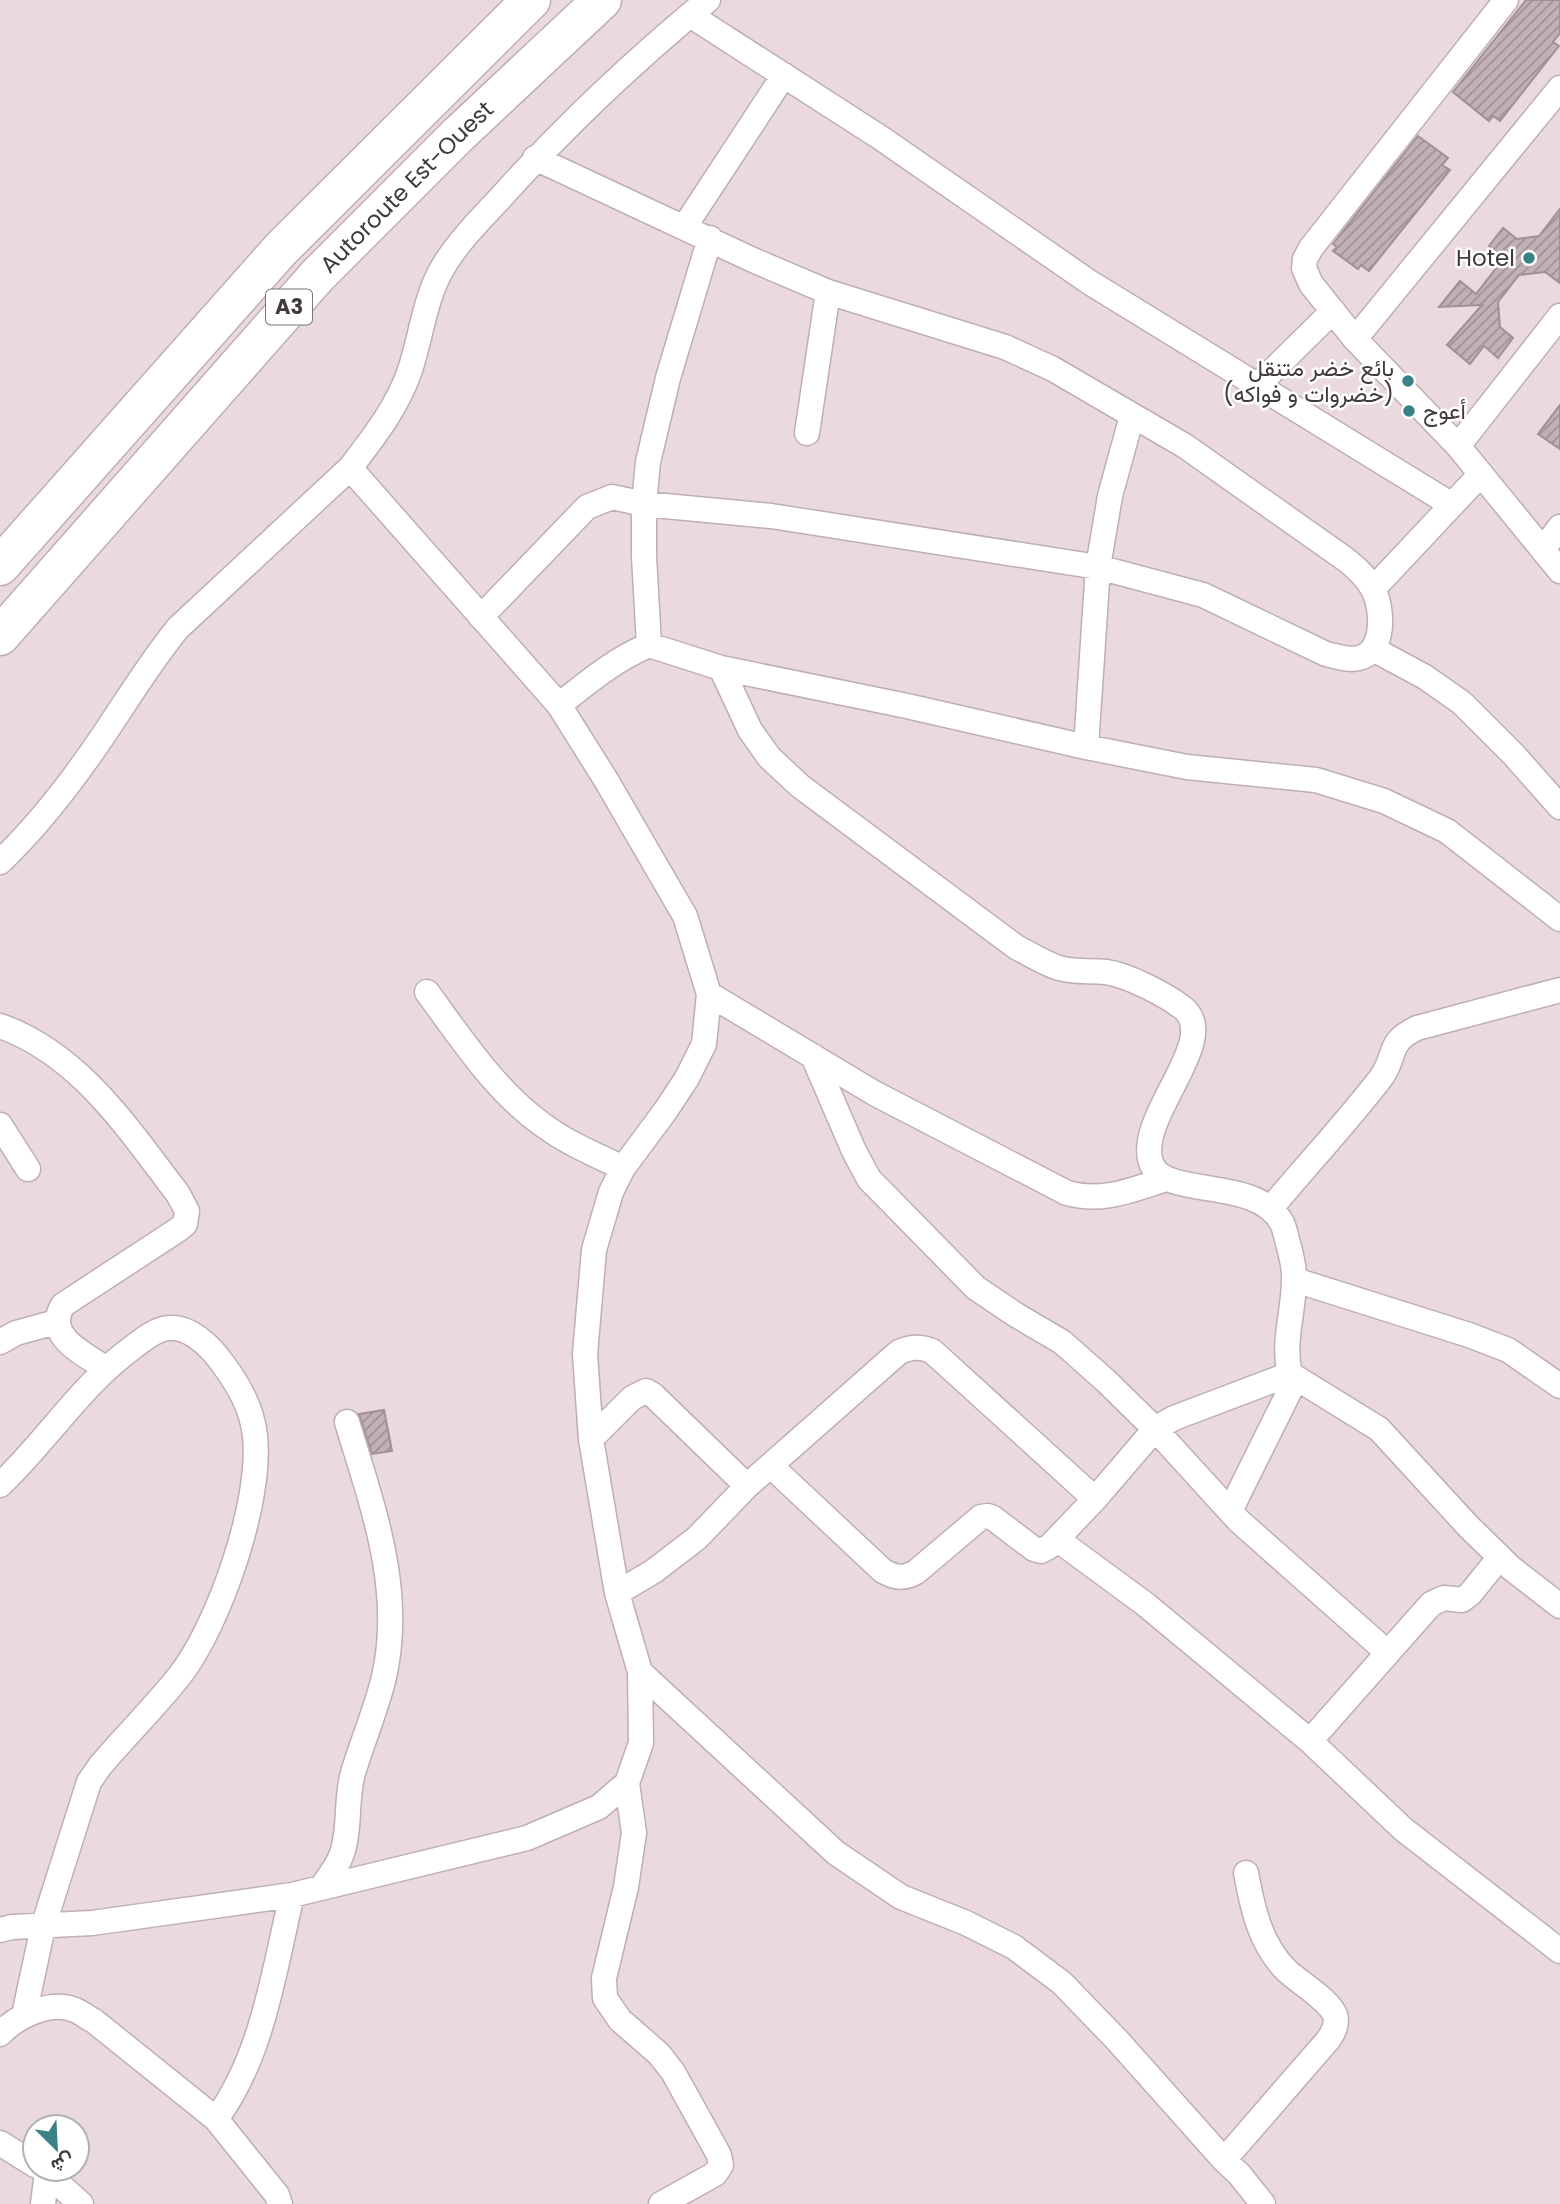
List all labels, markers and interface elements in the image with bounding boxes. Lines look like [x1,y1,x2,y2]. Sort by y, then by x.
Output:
street label: Autoroute Est-Ouest [313,94,500,280]
place label: Hotel [1456,242,1515,274]
marker: Hotel [1521,250,1537,266]
road number: A3 [266,290,312,324]
place label: بائع خضر متنقل (خضروات و فواكه) [1223,352,1394,410]
marker: بائع خضر متنقل (خضروات و فواكه) [1400,373,1416,389]
place label: أعوج [1423,395,1466,427]
marker: أعوج [1401,403,1417,419]
north arrow [21,2113,91,2183]
text: ش [47,2146,79,2180]

